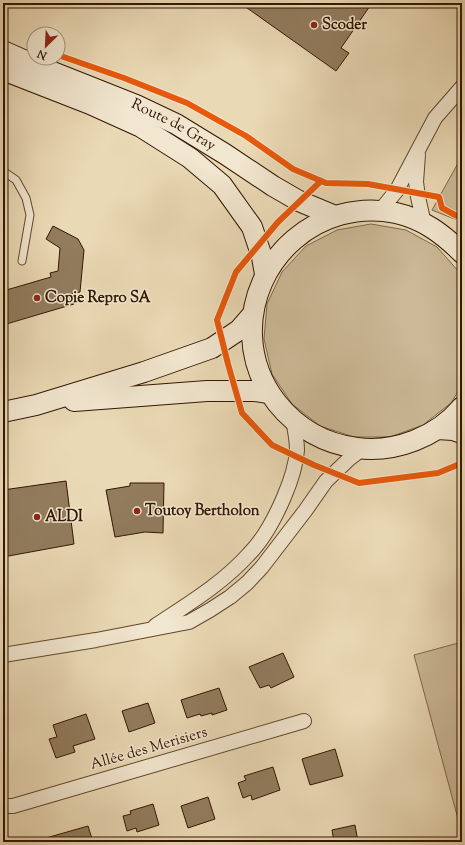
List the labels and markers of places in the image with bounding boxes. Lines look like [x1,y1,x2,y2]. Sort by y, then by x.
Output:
place label: Scoder [322,15,367,36]
marker: Scoder [309,20,319,30]
place label: Copie Repro SA [45,288,151,309]
marker: Copie Repro SA [32,293,42,303]
place label: Toutoy Bertholon [145,501,260,522]
marker: Toutoy Bertholon [132,506,142,516]
place label: ALDI [45,507,83,528]
marker: ALDI [32,512,42,522]

